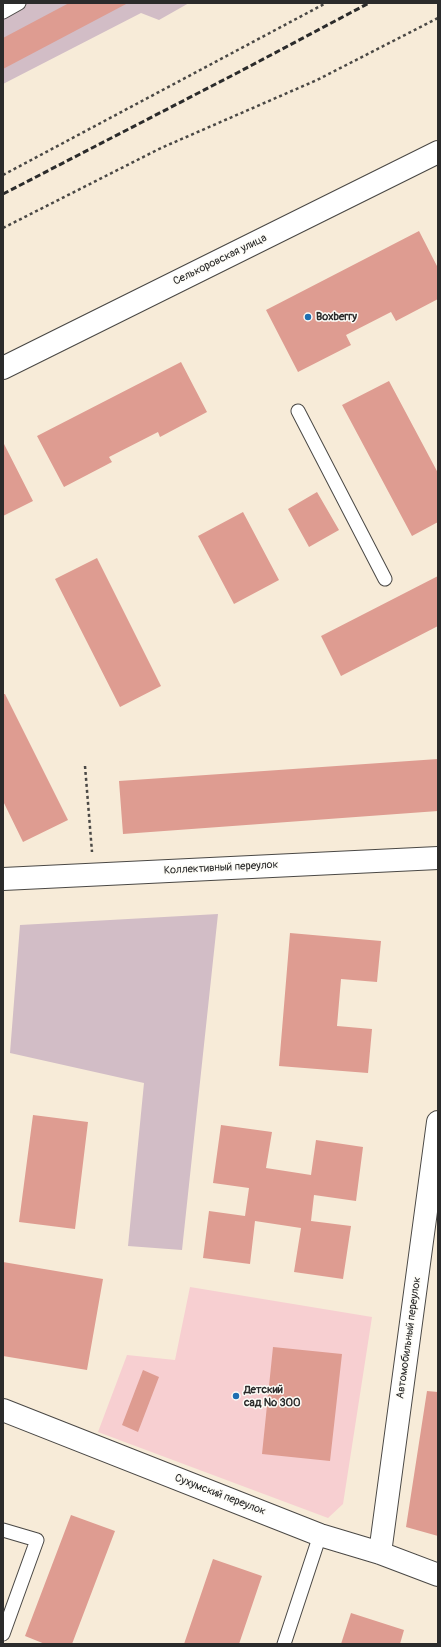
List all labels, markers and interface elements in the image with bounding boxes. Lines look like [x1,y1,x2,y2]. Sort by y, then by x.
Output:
street label: Селькоровская улица [171,232,269,288]
place label: Boxberry [316,310,357,324]
marker: Boxberry [303,312,313,322]
street label: Коллективный переулок [163,858,279,878]
street label: Автомобильный переулок [394,1276,424,1400]
place label: Детский сад № 300 [244,1383,301,1409]
marker: Детский сад № 300 [231,1391,241,1401]
street label: Сухумский переулок [173,1472,267,1518]

